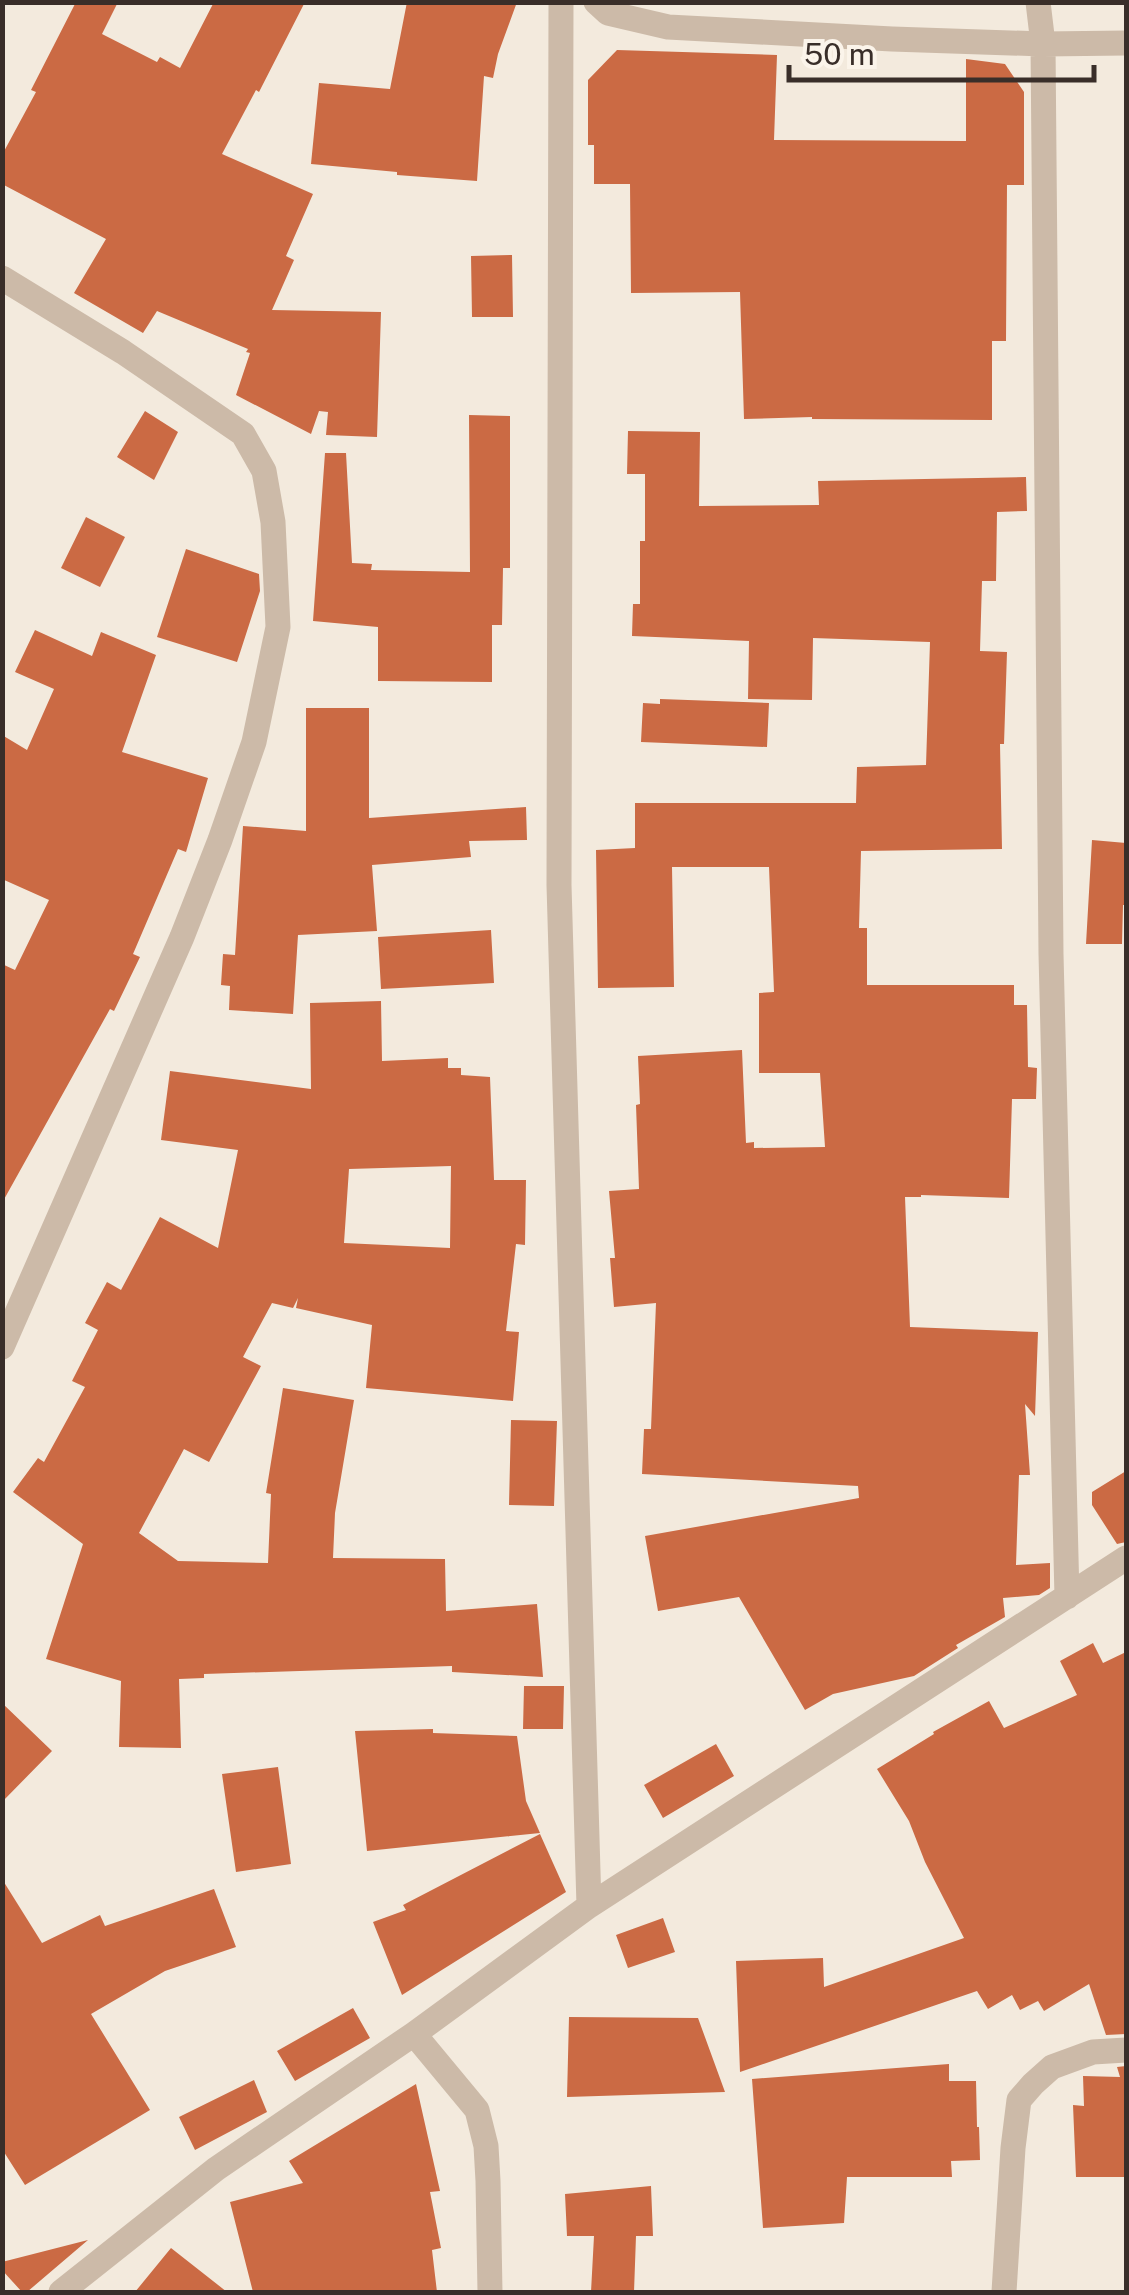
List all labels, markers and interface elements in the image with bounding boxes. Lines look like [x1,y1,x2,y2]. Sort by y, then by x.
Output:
scale bar [789,20,1094,82]
text: 50 m [804,36,875,72]

